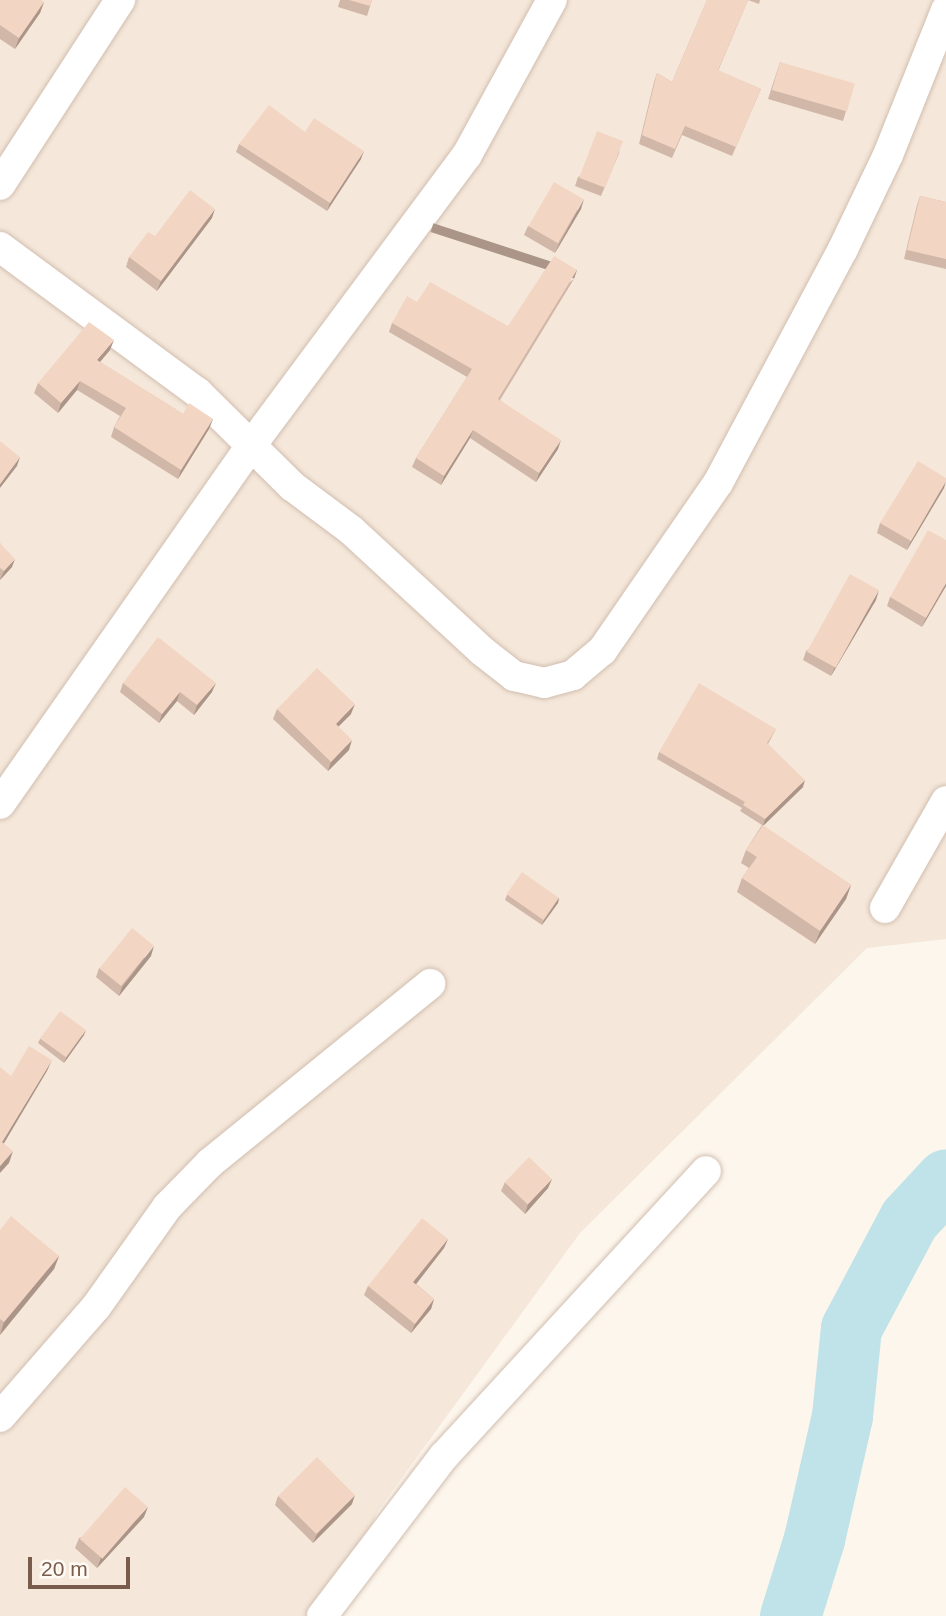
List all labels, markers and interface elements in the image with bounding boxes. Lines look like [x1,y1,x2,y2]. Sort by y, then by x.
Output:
scale bar [32,1542,133,1586]
text: 20 m [41,1557,88,1580]

